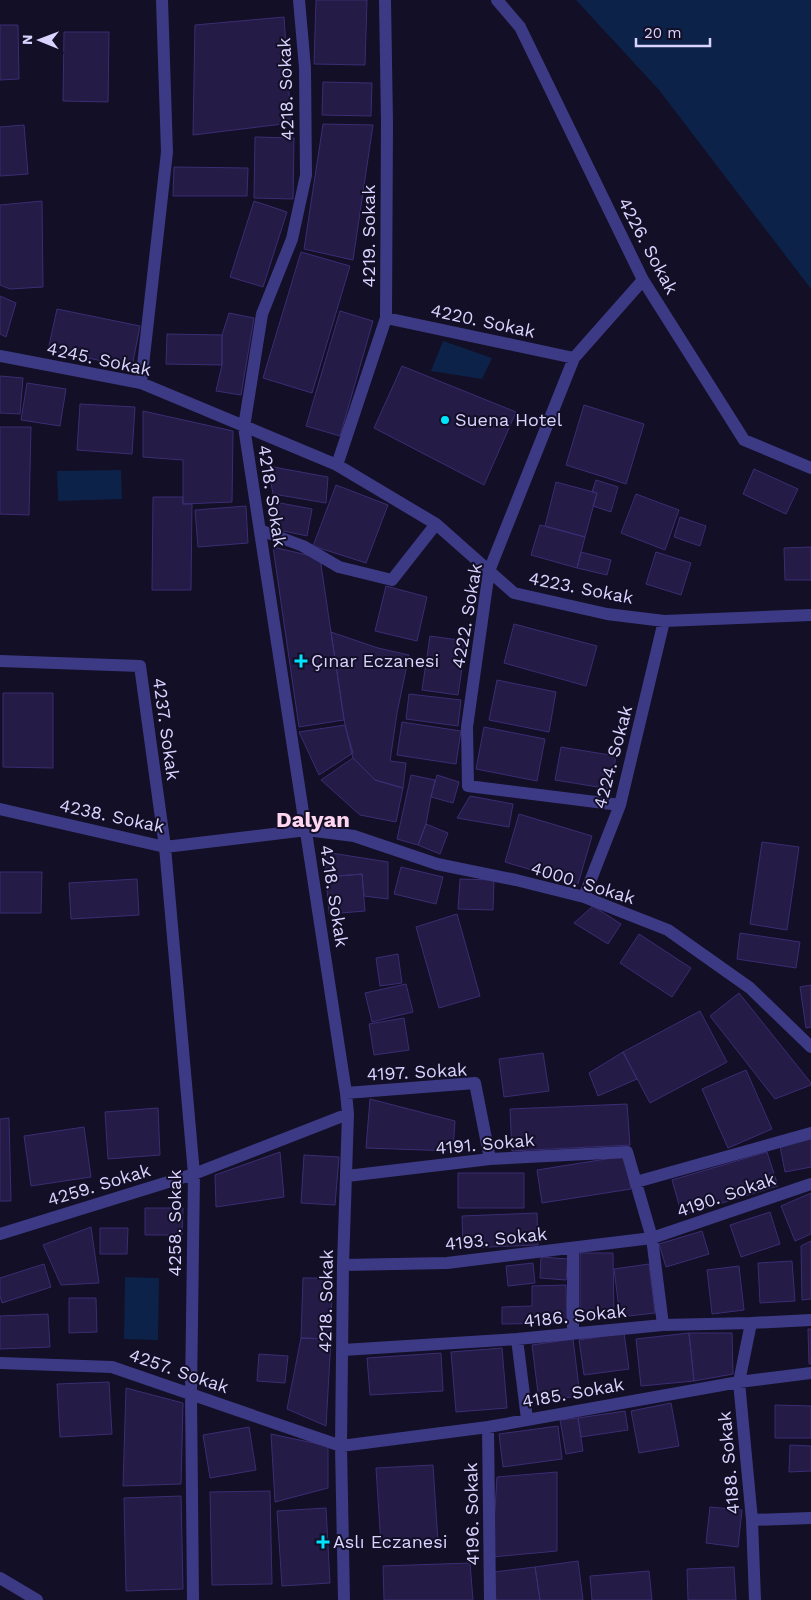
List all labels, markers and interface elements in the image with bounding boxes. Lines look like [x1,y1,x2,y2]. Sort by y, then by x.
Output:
north arrow [15,15,65,65]
scale bar [636,15,710,47]
text: 20 m [644,24,682,42]
text: N [19,34,35,45]
street label: 4218. Sokak [273,37,298,141]
street label: 4219. Sokak [358,184,379,288]
street label: 4226. Sokak [614,194,683,298]
street label: 4220. Sokak [429,299,537,342]
street label: 4245. Sokak [45,337,153,380]
place label: Suena Hotel [455,409,563,430]
marker: Suena Hotel [439,414,451,426]
street label: 4218. Sokak [254,443,291,549]
street label: 4222. Sokak [447,562,486,670]
street label: 4223. Sokak [527,567,635,608]
place label: Çınar Eczanesi [311,650,439,671]
marker: Çınar Eczanesi [295,655,307,667]
street label: 4237. Sokak [149,676,184,782]
street label: 4224. Sokak [589,703,636,811]
street label: 4238. Sokak [58,794,167,837]
district label: Dalyan [276,807,350,832]
street label: 4218. Sokak [316,843,353,949]
street label: 4000. Sokak [529,857,638,908]
street label: 4197. Sokak [366,1058,468,1085]
street label: 4191. Sokak [434,1129,535,1158]
street label: 4259. Sokak [45,1159,153,1210]
street label: 4190. Sokak [674,1168,778,1221]
street label: 4258. Sokak [164,1170,185,1276]
street label: 4193. Sokak [444,1223,548,1254]
street label: 4218. Sokak [314,1249,337,1353]
street label: 4186. Sokak [522,1300,627,1331]
street label: 4257. Sokak [127,1344,232,1397]
street label: 4185. Sokak [520,1373,625,1412]
street label: 4188. Sokak [714,1411,743,1516]
street label: 4196. Sokak [460,1462,483,1566]
place label: Aslı Eczanesi [333,1531,448,1552]
marker: Aslı Eczanesi [317,1536,329,1548]

